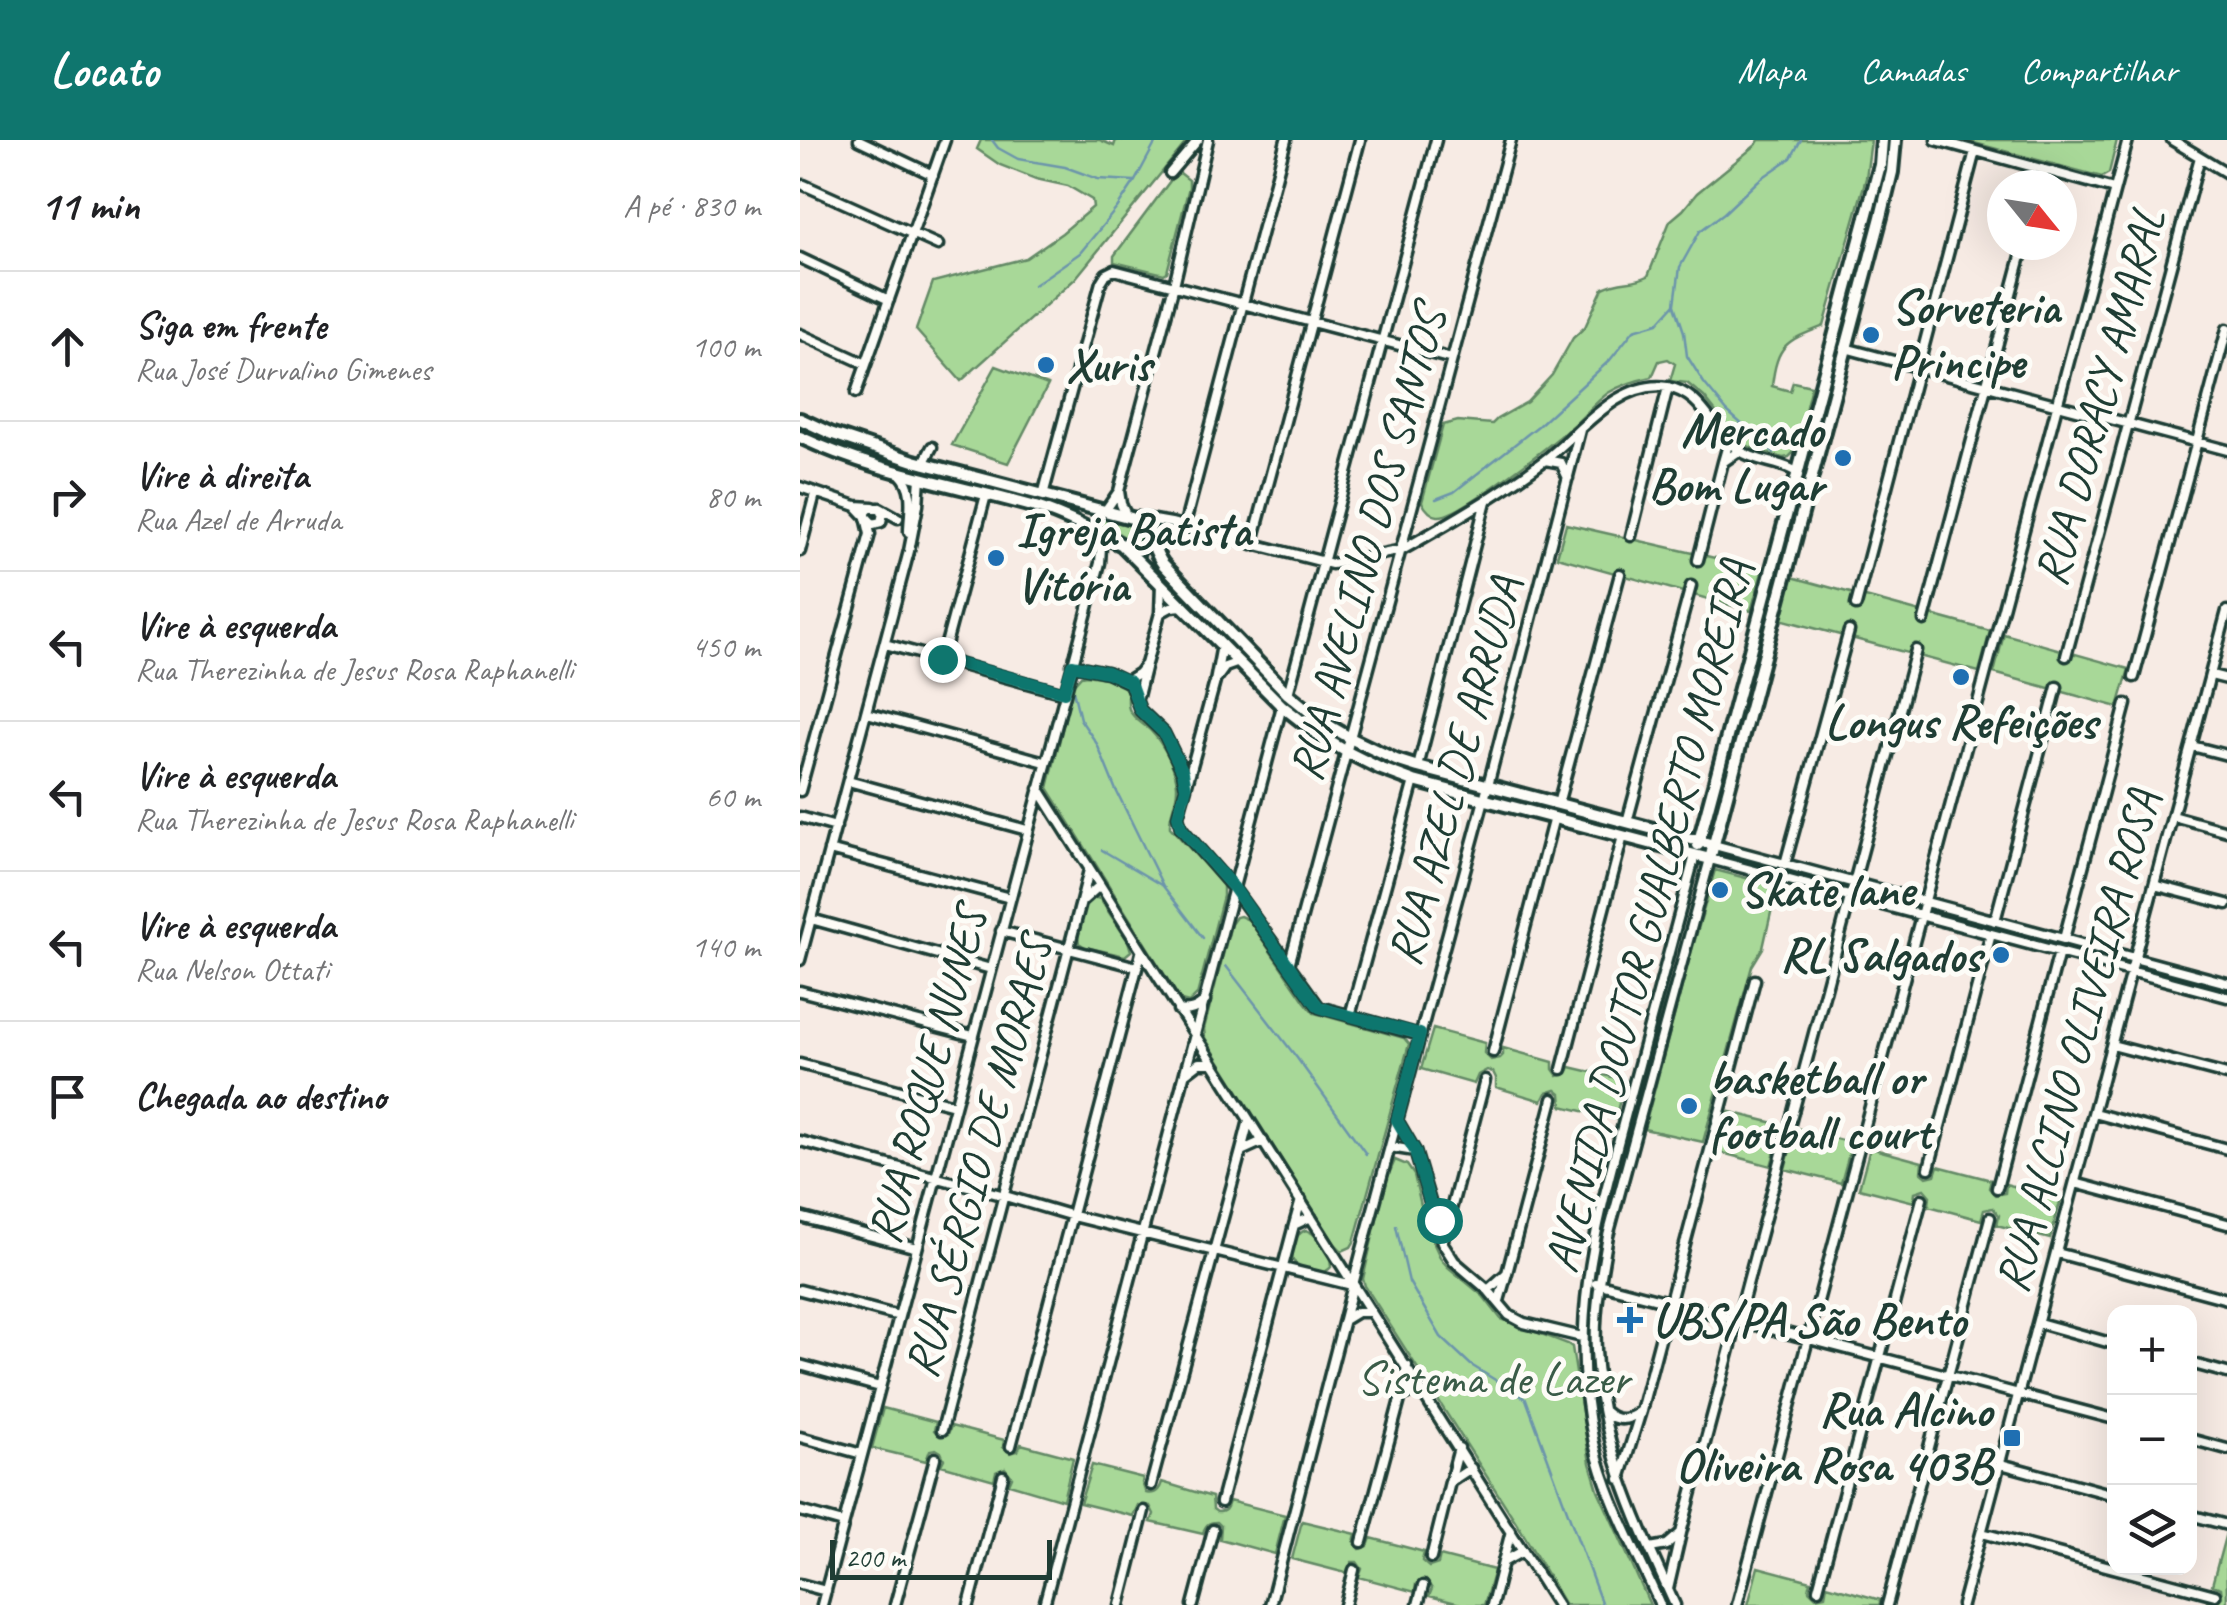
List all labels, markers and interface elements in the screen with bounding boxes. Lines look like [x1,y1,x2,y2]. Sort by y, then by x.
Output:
text: Locato [50,40,158,100]
text: Mapa [1738,48,1805,93]
text: Camadas [1860,48,1966,93]
text: Compartilhar [2021,48,2177,93]
north arrow [1987,170,2077,260]
text: 11 min [40,179,139,232]
text: A pé · 830 m [623,185,760,226]
street label: RUA DORACY AMARAL [2020,202,2178,592]
place label: Sorveteria Principe [1891,277,2063,392]
street label: RUA AVELINO DOS SANTOS [1275,293,1461,787]
text: Siga em frente [135,302,326,349]
icon: ahead [40,319,95,374]
marker: Sorveteria Principe [1860,324,1882,346]
text: 100 m [691,326,760,367]
place label: Xuris [1066,335,1156,395]
text: Rua José Durvalino Gimenes [135,349,431,390]
marker: Xuris [1035,354,1057,376]
place label: Mercado Bom Lugar [1649,400,1828,515]
marker: Mercado Bom Lugar [1832,447,1854,469]
text: Vire à direita [135,452,309,499]
icon: right [40,469,95,524]
text: 80 m [706,476,760,517]
text: Rua Azel de Arruda [135,499,341,540]
place label: Igreja Batista Vitória [1016,500,1254,615]
marker: Igreja Batista Vitória [985,547,1007,569]
street label: AVENIDA DOUTOR GUALBERTO MOREIRA [1530,553,1766,1278]
street label: RUA AZEL DE ARRUDA [1373,569,1535,972]
text: Vire à esquerda [135,602,335,649]
icon: left [40,619,95,674]
text: 450 m [691,626,760,667]
route end [920,637,966,683]
text: Rua Therezinha de Jesus Rosa Raphanelli [135,649,573,690]
marker: Longus Refeições [1950,666,1972,688]
place label: Longus Refeições [1825,692,2101,752]
text: Vire à esquerda [135,752,335,799]
icon: left [40,769,95,824]
text: 60 m [706,776,760,817]
street label: RUA ALCINO OLIVEIRA ROSA [1981,783,2173,1299]
text: Rua Therezinha de Jesus Rosa Raphanelli [135,799,573,840]
place label: Skate lane [1740,860,1918,920]
marker: Skate lane [1709,879,1731,901]
street label: RUA ROQUE NUNES [853,894,1002,1250]
text: Vire à esquerda [135,902,335,949]
icon: left [40,919,95,974]
street label: RUA SÉRGIO DE MORAES [890,924,1067,1384]
place label: RL Salgados [1780,925,1985,985]
text: 140 m [691,926,760,967]
marker: RL Salgados [1990,944,2012,966]
text: Rua Nelson Ottati [135,949,329,990]
place label: basketball or football court [1709,1048,1936,1163]
icon: arrive [40,1069,95,1124]
text: Chegada ao destino [135,1073,386,1120]
marker: basketball or football court [1678,1095,1700,1117]
route start [1417,1198,1463,1244]
place label: UBS/PA São Bento [1652,1290,1969,1350]
map controls [2107,1305,2197,1575]
button: + [2107,1305,2197,1395]
marker: UBS/PA São Bento [1617,1307,1643,1333]
park label: Sistema de Lazer [1356,1348,1633,1408]
place label: Rua Alcino Oliveira Rosa 403B [1676,1380,1996,1495]
button: − [2107,1395,2197,1485]
marker: Rua Alcino Oliveira Rosa 403B [2001,1427,2023,1449]
button: layers [2107,1485,2197,1575]
scale bar [830,1535,1052,1580]
text: 200 m [845,1540,905,1575]

